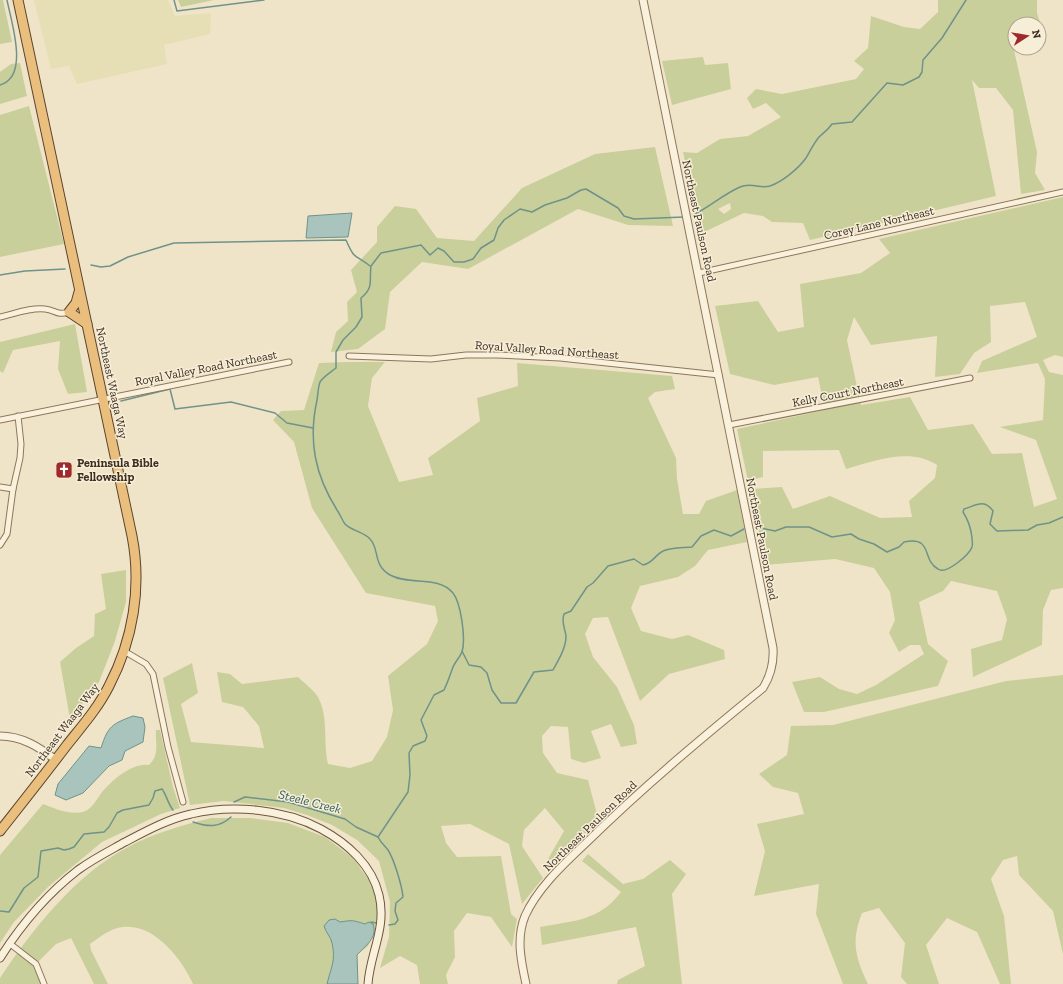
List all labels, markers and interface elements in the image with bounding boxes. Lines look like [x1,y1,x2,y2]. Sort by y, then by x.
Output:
north arrow [1007,16,1047,56]
text: N [1029,29,1044,40]
street label: Northeast Paulson Road [679,159,719,284]
street label: Corey Lane Northeast [823,203,936,242]
street label: Northeast Waaga Way [93,326,131,441]
street label: Royal Valley Road Northeast [474,338,620,362]
street label: Royal Valley Road Northeast [134,347,279,389]
street label: Kelly Court Northeast [791,374,905,410]
place label: Peninsula Bible Fellowship [77,456,159,484]
church icon: Peninsula Bible Fellowship [54,460,74,480]
street label: Northeast Paulson Road [743,477,781,602]
street label: Northeast Waaga Way [22,680,102,780]
street label: Northeast Paulson Road [540,778,640,874]
water label: Steele Creek [277,786,343,817]

